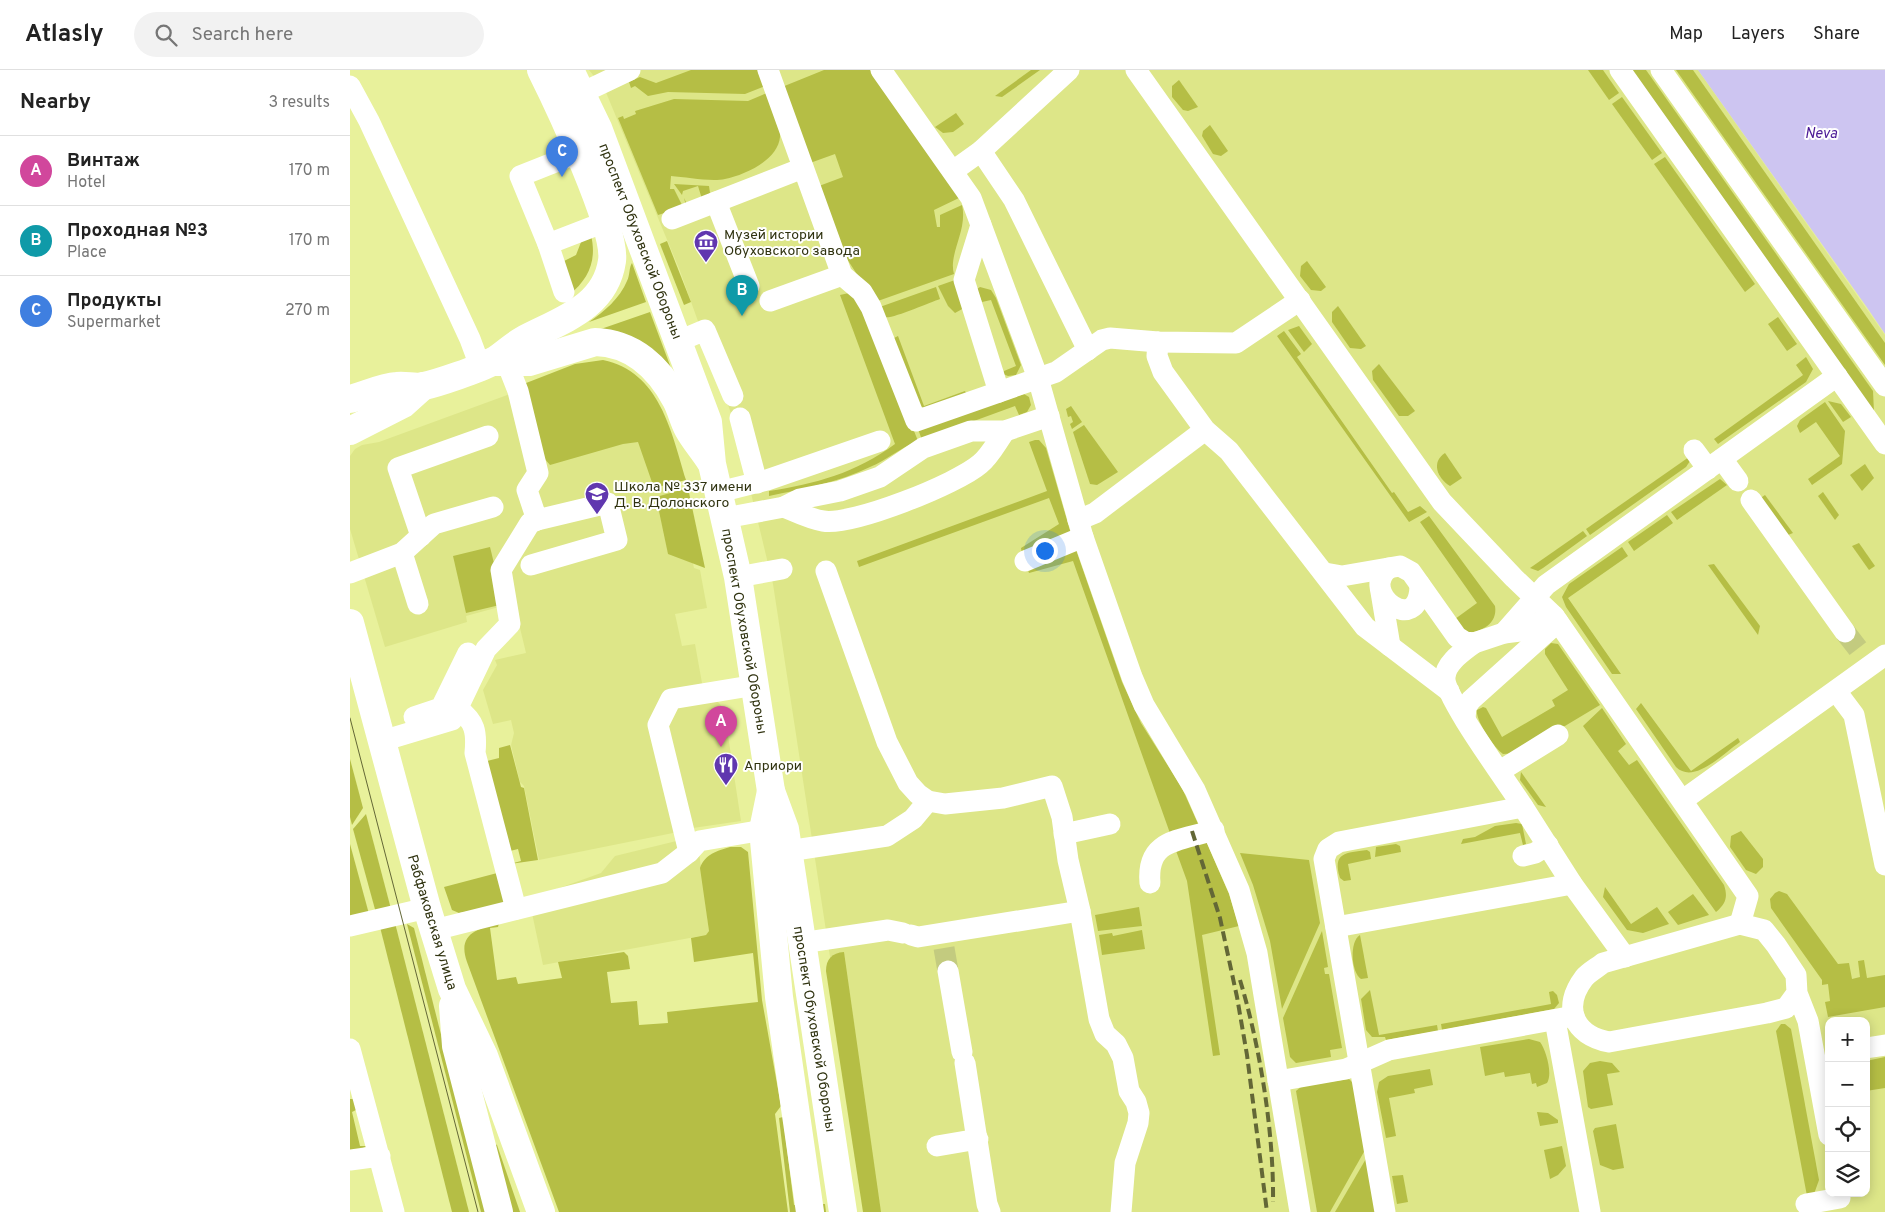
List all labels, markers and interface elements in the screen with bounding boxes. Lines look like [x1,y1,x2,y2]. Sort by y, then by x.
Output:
search box [134,12,484,57]
text: Atlasly [25,20,104,50]
icon: search [152,21,180,49]
text: Search here [192,23,293,47]
text: Map [1669,23,1703,46]
text: Layers [1731,23,1785,46]
text: Share [1813,23,1860,46]
text: Nearby [20,89,91,116]
text: 3 results [268,93,330,113]
water label: Neva [1805,125,1838,144]
pin: C [546,136,578,177]
street label: проспект Обуховской Обороны [594,141,685,342]
text: Винтаж [67,149,140,173]
text: A [30,161,42,181]
text: 170 m [289,161,330,181]
text: Hotel [67,173,106,193]
text: Проходная №3 [67,219,208,243]
place label: Музей истории Обуховского завода [724,227,860,260]
museum icon: Музей истории Обуховского завода [693,229,719,263]
text: B [30,231,42,251]
text: 170 m [289,231,330,251]
text: Place [67,243,107,263]
pin: B [726,275,758,316]
text: Продукты [67,289,162,313]
text: C [31,301,41,321]
text: 270 m [285,301,330,321]
text: Supermarket [67,313,161,333]
place label: Школа № 337 имени Д. В. Долонского [614,479,752,512]
school or university icon: Школа № 337 имени Д. В. Долонского [584,481,610,515]
street label: проспект Обуховской Обороны [717,527,770,735]
your location [1032,538,1058,564]
pin: A [705,706,737,747]
restaurant icon: Априори [713,752,739,786]
place label: Априори [744,758,802,775]
street label: Рабфаковская улица [403,853,460,992]
street label: проспект Обуховской Обороны [789,925,838,1134]
map controls [1825,1017,1870,1197]
button: + [1825,1017,1870,1062]
button: − [1825,1062,1870,1107]
button: locate [1825,1107,1870,1152]
button: layers [1825,1152,1870,1197]

